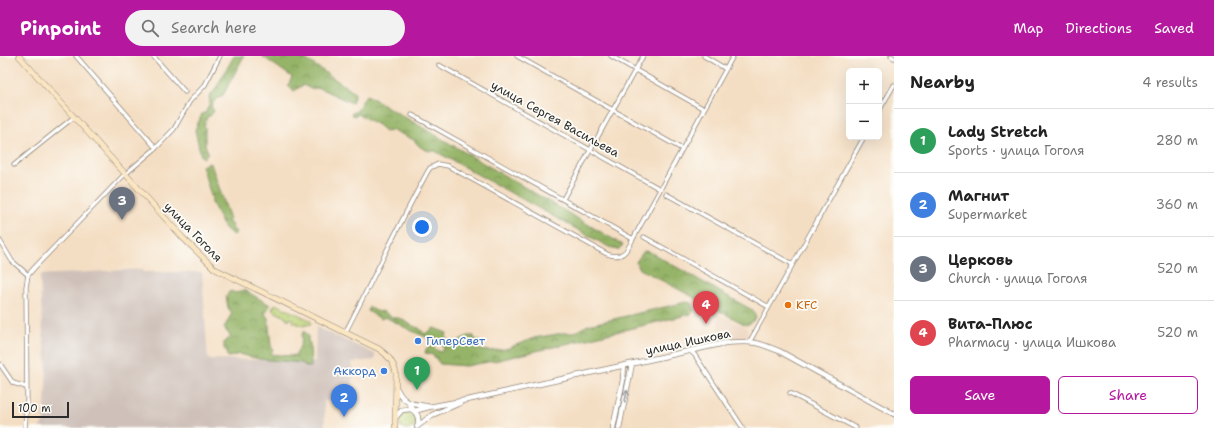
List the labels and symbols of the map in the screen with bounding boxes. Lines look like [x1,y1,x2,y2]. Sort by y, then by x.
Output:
street label: улица Сергея Васильева [488,77,622,161]
pin: 3 [109,187,135,220]
street label: улица Гоголя [160,199,226,265]
your location [412,217,432,237]
pin: 4 [693,291,719,324]
place label: KFC [796,297,817,313]
marker: KFC [783,300,793,310]
street label: улица Ишкова [644,325,732,359]
place label: ГиперСвет [426,333,486,349]
marker: ГиперСвет [413,336,423,346]
pin: 1 [404,357,430,390]
place label: Аккорд [333,363,376,379]
marker: Аккорд [379,366,389,376]
pin: 2 [331,384,357,417]
one-way arrow [622,390,630,403]
scale bar [12,400,69,419]

